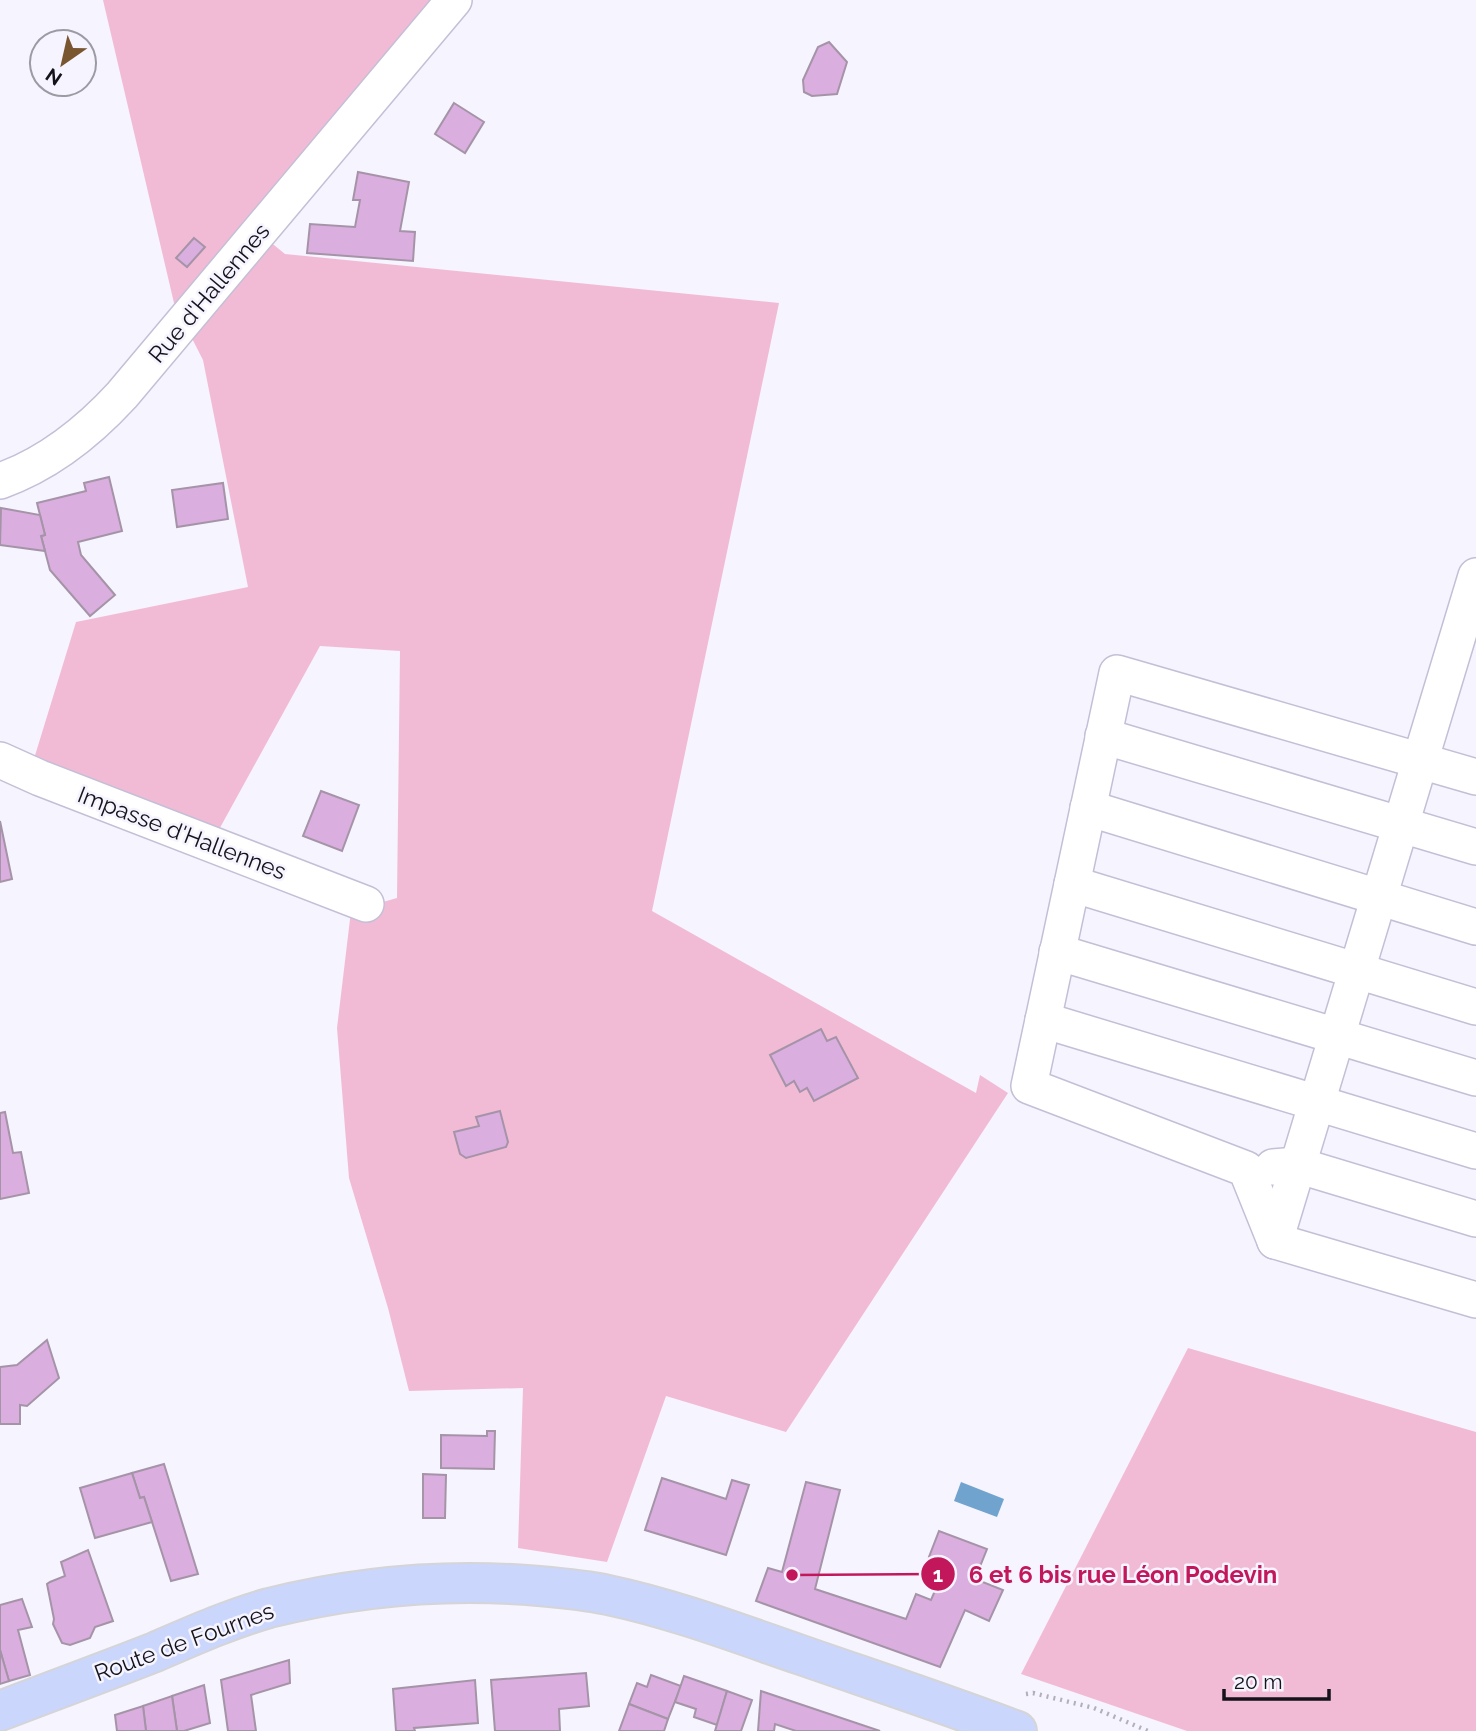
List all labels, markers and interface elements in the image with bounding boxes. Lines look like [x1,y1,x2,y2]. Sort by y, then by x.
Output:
north arrow [28,28,98,98]
text: N [41,64,66,90]
street label: Rue d'Hallennes [142,218,275,368]
street label: Impasse d'Hallennes [74,780,290,885]
callout: 6 et 6 bis rue Léon Podevin [920,1552,1292,1597]
text: 6 et 6 bis rue Léon Podevin [969,1560,1277,1589]
text: 1 [933,1562,943,1587]
street label: Route de Fournes [91,1597,277,1686]
scale bar [1224,1658,1329,1702]
text: 20 m [1234,1669,1282,1694]

